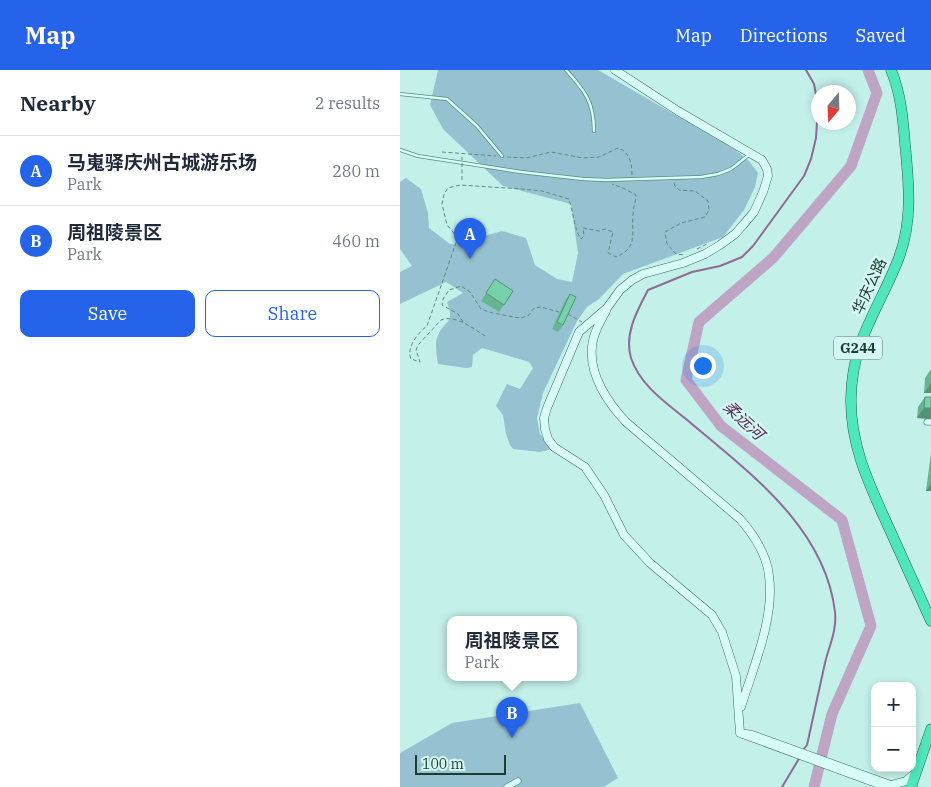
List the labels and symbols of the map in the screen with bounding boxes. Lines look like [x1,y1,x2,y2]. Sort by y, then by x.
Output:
north arrow [811,85,856,130]
pin: A [454,218,486,259]
street label: 华庆公路 [848,255,890,317]
road number: G244 [834,336,882,360]
your location [690,353,716,379]
water label: 柔远河 [720,396,771,446]
pin: B [496,697,528,738]
scale bar [415,752,506,775]

